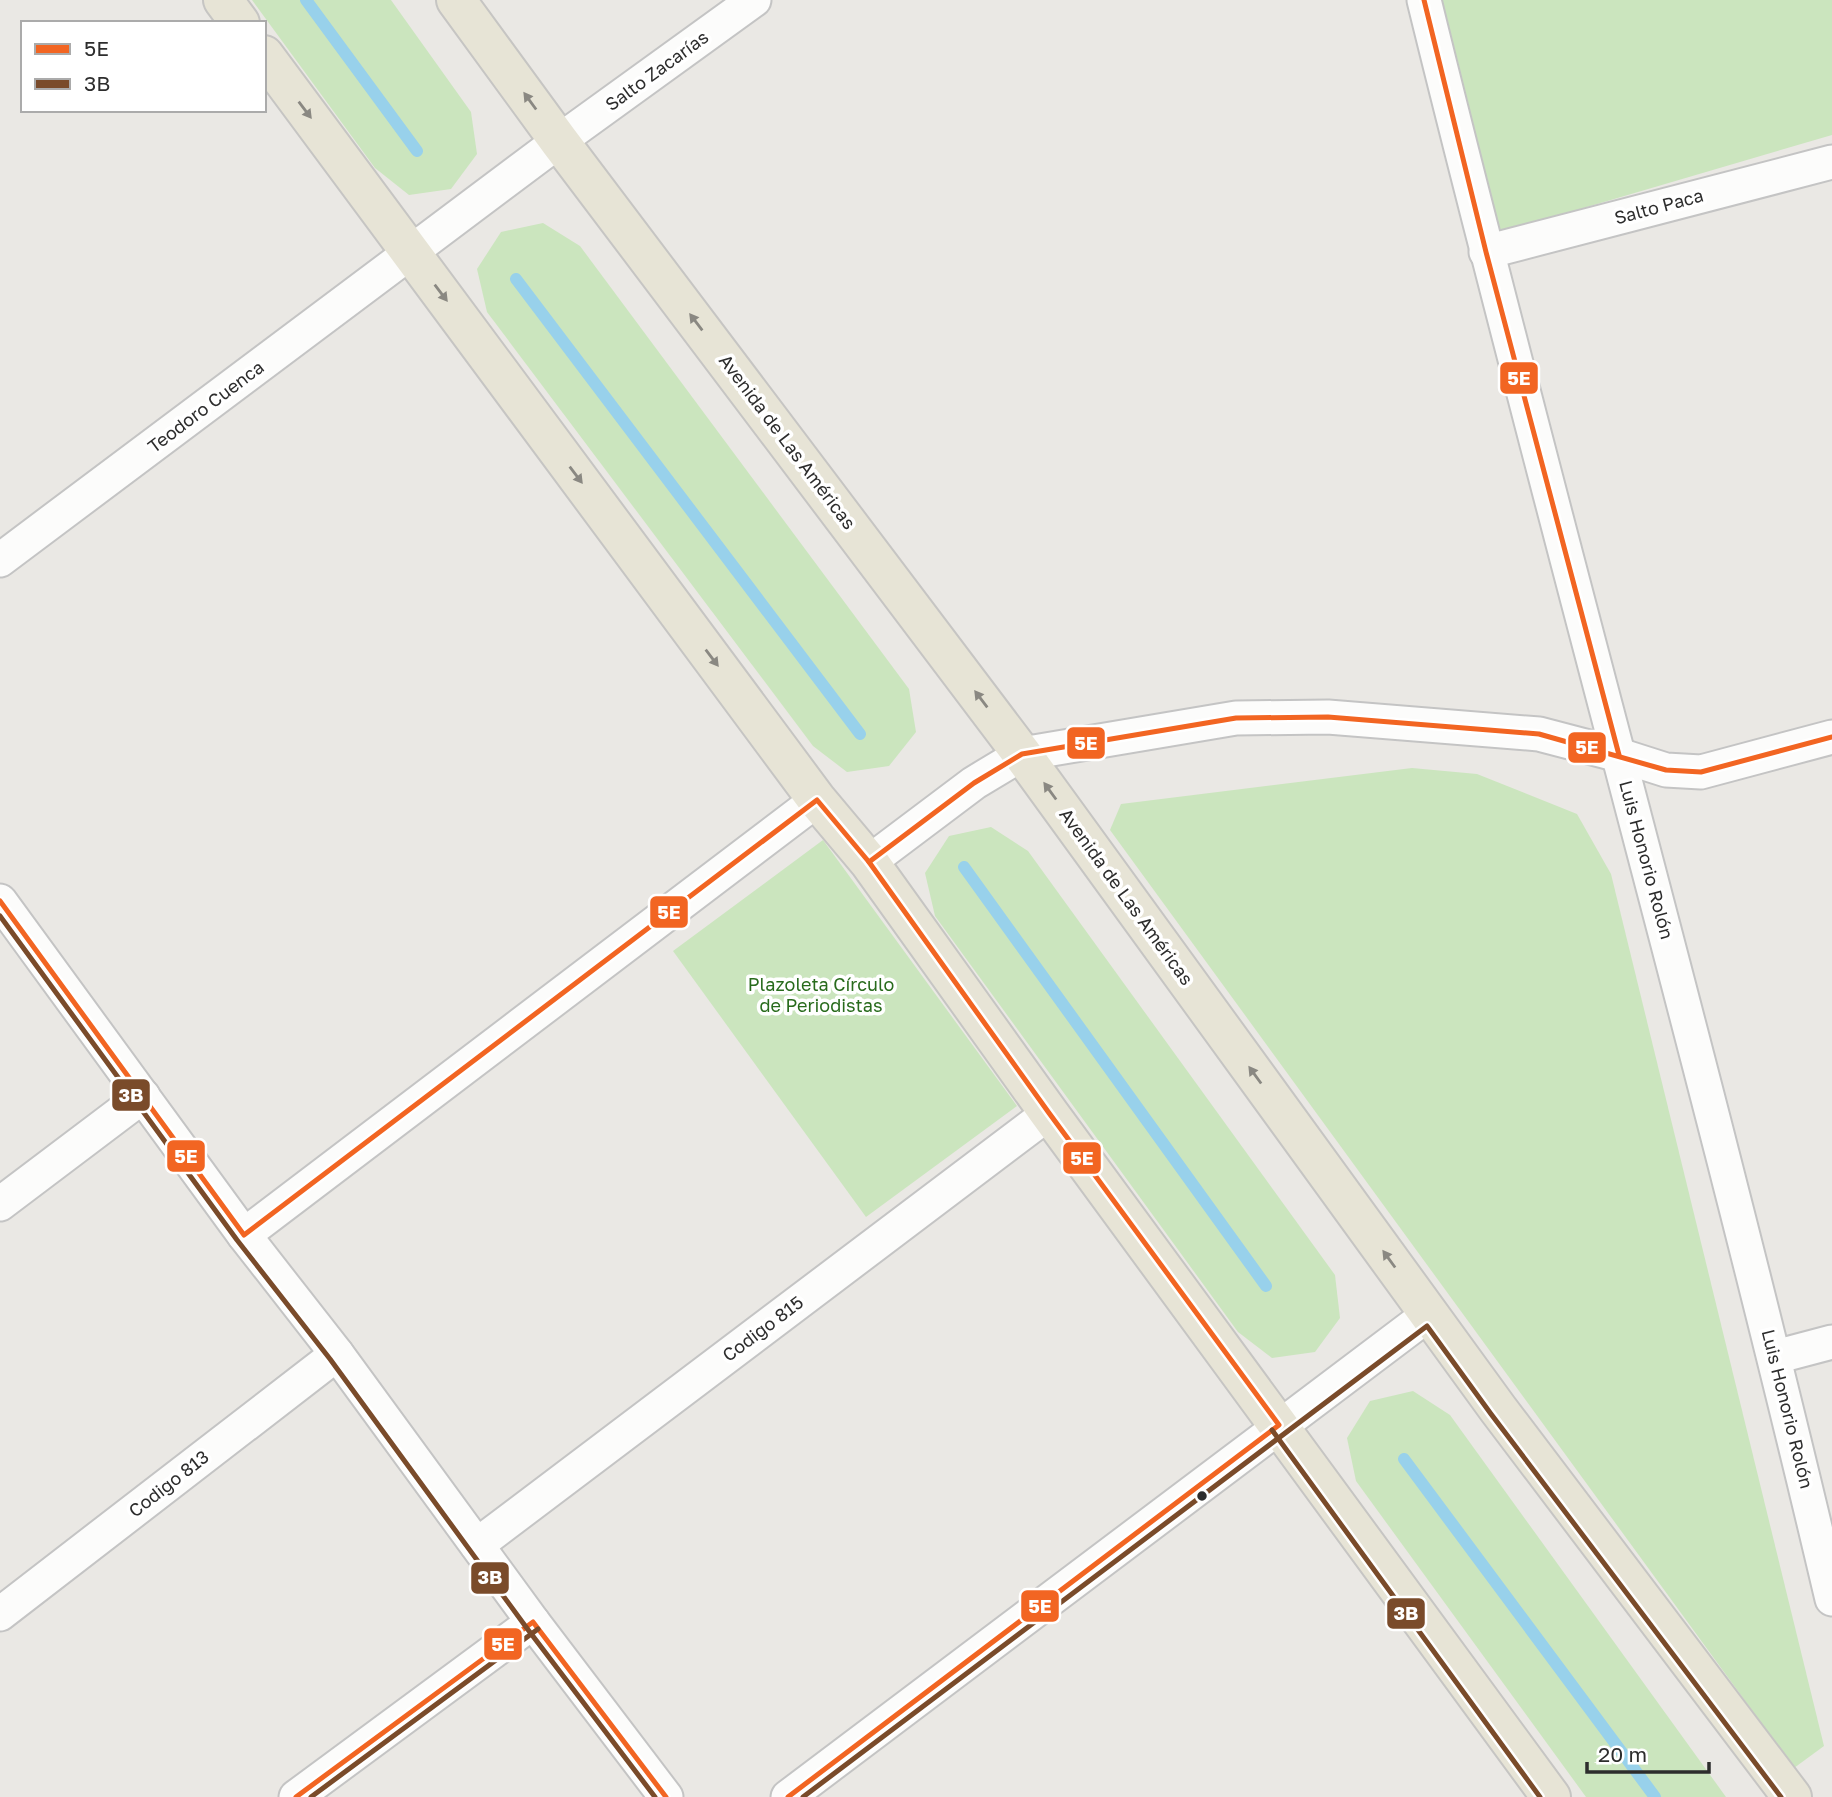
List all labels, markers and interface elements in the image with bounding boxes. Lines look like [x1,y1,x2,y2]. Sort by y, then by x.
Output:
legend [21,21,266,112]
street label: Salto Zacarías [601,25,712,115]
text: 5E [84,35,109,61]
text: 3B [84,70,110,96]
one-way arrow [523,92,537,110]
one-way arrow [298,101,312,119]
street label: Salto Paca [1612,184,1706,228]
one-way arrow [433,283,448,301]
one-way arrow [690,313,704,331]
street label: Avenida de Las Américas [715,350,861,533]
street label: Teodoro Cuenca [143,355,268,457]
line badge: 5E [1499,361,1539,395]
text: 5E [1507,366,1531,389]
one-way arrow [569,466,583,485]
one-way arrow [704,649,718,667]
one-way arrow [975,690,989,708]
line badge: 5E [1066,726,1106,760]
text: 5E [1074,731,1098,754]
line badge: 5E [1567,731,1607,764]
text: 5E [1575,735,1599,758]
street label: Luis Honorio Rolón [1615,778,1679,942]
one-way arrow [1043,782,1057,801]
street label: Avenida de Las Américas [1055,804,1198,989]
line badge: 5E [649,895,689,929]
text: 5E [657,900,681,923]
park label: Plazoleta Círculo de Periodistas [748,973,894,1016]
one-way arrow [1249,1066,1263,1084]
line badge: 3B [111,1078,151,1112]
text: 3B [119,1083,144,1106]
line badge: 5E [166,1139,206,1173]
line badge: 5E [1062,1141,1102,1175]
text: 5E [174,1144,198,1167]
text: 5E [1070,1146,1094,1169]
one-way arrow [1382,1250,1396,1268]
street label: Codigo 815 [718,1291,807,1366]
street label: Luis Honorio Rolón [1758,1327,1818,1491]
street label: Codigo 813 [124,1445,213,1521]
unlabelled marker [1195,1489,1209,1503]
line badge: 3B [470,1561,510,1595]
text: 3B [478,1565,503,1588]
line badge: 5E [1020,1589,1060,1623]
text: 5E [1028,1594,1052,1617]
line badge: 3B [1386,1597,1426,1630]
text: 3B [1394,1601,1419,1624]
line badge: 5E [483,1627,523,1661]
text: 5E [491,1632,515,1655]
scale bar [1587,1730,1710,1774]
text: 20 m [1598,1741,1647,1767]

